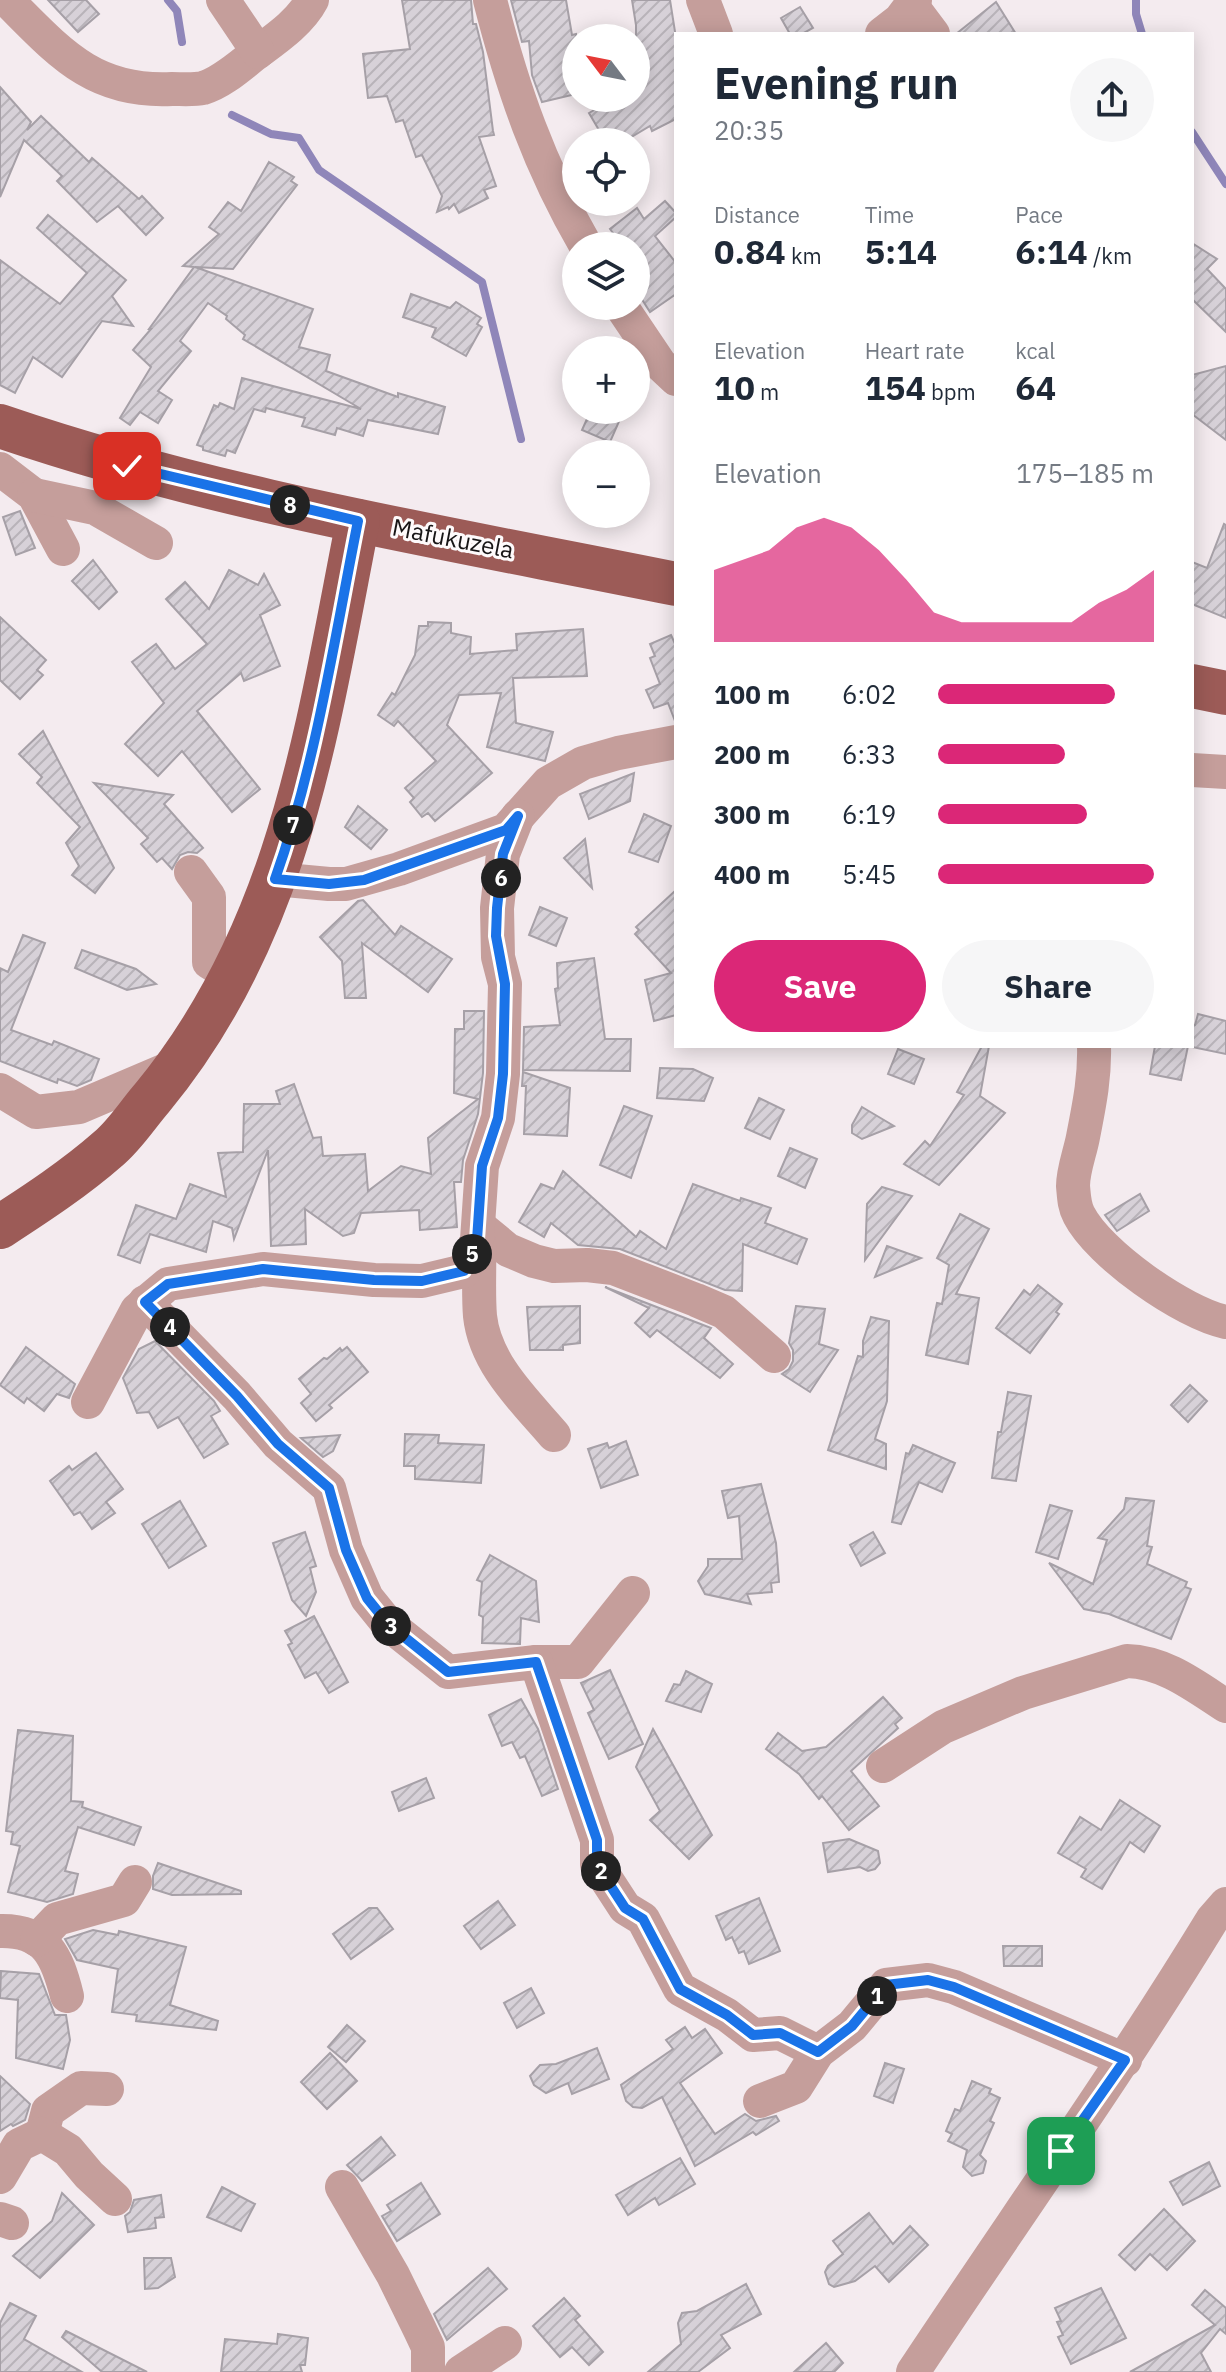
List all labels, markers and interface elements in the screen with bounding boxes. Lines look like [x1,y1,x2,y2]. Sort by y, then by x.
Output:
north arrow [562,24,650,112]
map controls [562,24,650,528]
text: Evening run [714,54,959,111]
button: share [1070,58,1154,142]
text: 20:35 [714,113,784,147]
button: locate [562,128,650,216]
text: Distance [714,200,800,229]
text: Time [865,200,914,229]
text: Pace [1015,200,1063,229]
text: 0.84 [714,229,786,273]
text: 5:14 [865,229,937,273]
text: 6:14 [1015,229,1088,273]
button: layers [562,232,650,320]
text: km [786,241,822,270]
text: /km [1088,241,1132,270]
button: + [562,336,650,424]
text: Elevation [714,336,805,365]
text: Heart rate [865,336,965,365]
text: kcal [1015,336,1055,365]
text: 10 [714,365,755,409]
text: 154 [865,365,926,409]
text: 64 [1015,365,1056,409]
text: m [755,377,779,406]
text: bpm [926,377,976,406]
pin [93,432,161,500]
button: − [562,440,650,528]
icon: check [105,444,149,488]
text: Elevation [714,456,822,490]
text: 175–185 m [1016,456,1154,490]
pin: 8 [270,485,310,525]
text: 8 [283,490,297,519]
street label: Mafukuzela [390,511,517,566]
text: 100 m [714,677,790,711]
text: 6:02 [842,677,896,711]
text: 200 m [714,737,790,771]
text: 6:33 [842,737,896,771]
text: 300 m [714,797,790,831]
text: 6:19 [842,797,896,831]
pin: 7 [273,805,313,845]
text: 7 [286,810,300,839]
text: 400 m [714,857,790,891]
text: 5:45 [842,857,896,891]
pin: 6 [481,858,521,898]
text: 6 [494,863,508,892]
button: Save [714,940,926,1032]
button: Share [942,940,1154,1032]
pin: 5 [452,1234,492,1274]
text: 5 [465,1239,479,1268]
pin: 4 [150,1307,190,1347]
text: 4 [163,1312,177,1341]
pin: 3 [371,1606,411,1646]
text: 3 [384,1611,398,1640]
pin: 2 [581,1851,621,1891]
text: 2 [594,1856,608,1885]
pin: 1 [857,1976,897,2016]
text: 1 [870,1981,884,2010]
pin [1027,2117,1095,2185]
icon: arrive [1039,2129,1083,2173]

